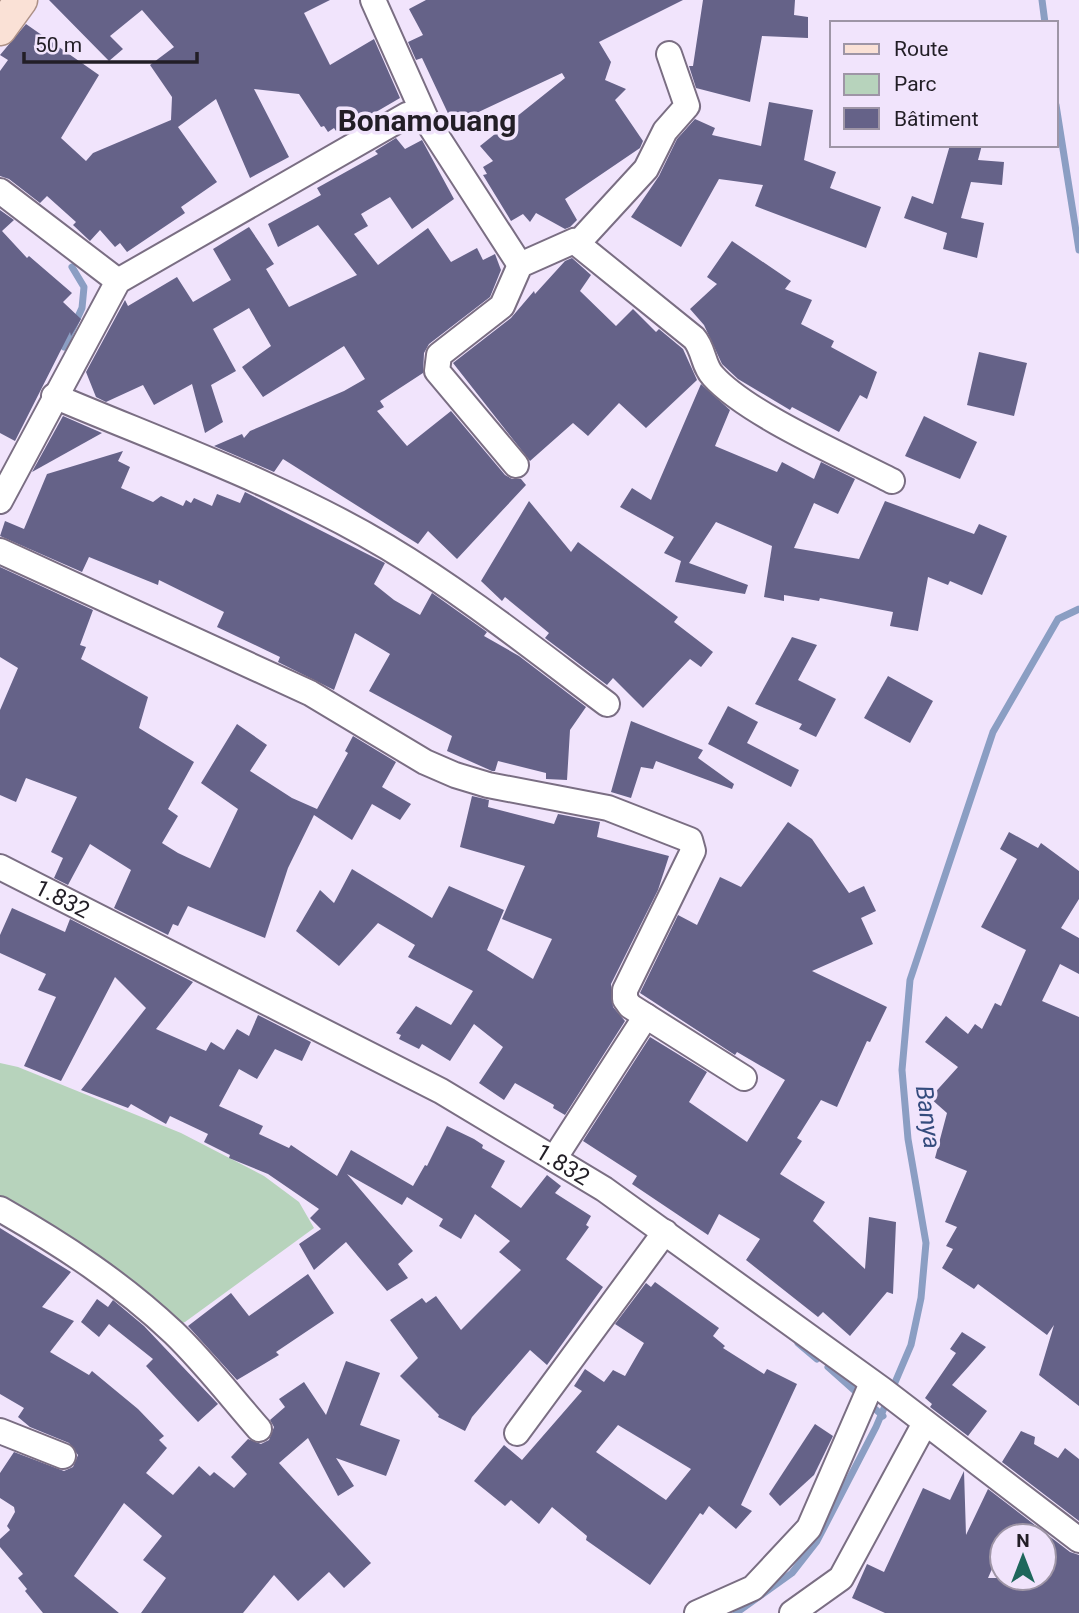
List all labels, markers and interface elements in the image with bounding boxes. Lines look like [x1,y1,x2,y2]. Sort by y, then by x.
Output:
scale bar [24,21,198,65]
legend [830,21,1058,147]
text: 50 m [35,33,82,57]
text: Route [894,37,949,61]
text: Parc [894,72,936,96]
district label: Bonamouang [338,103,516,138]
text: Bâtiment [894,107,979,131]
street label: 1.832 [30,874,94,924]
water label: Banya [910,1084,946,1150]
street label: 1.832 [531,1138,595,1191]
north arrow [988,1522,1058,1592]
text: N [1016,1529,1030,1552]

